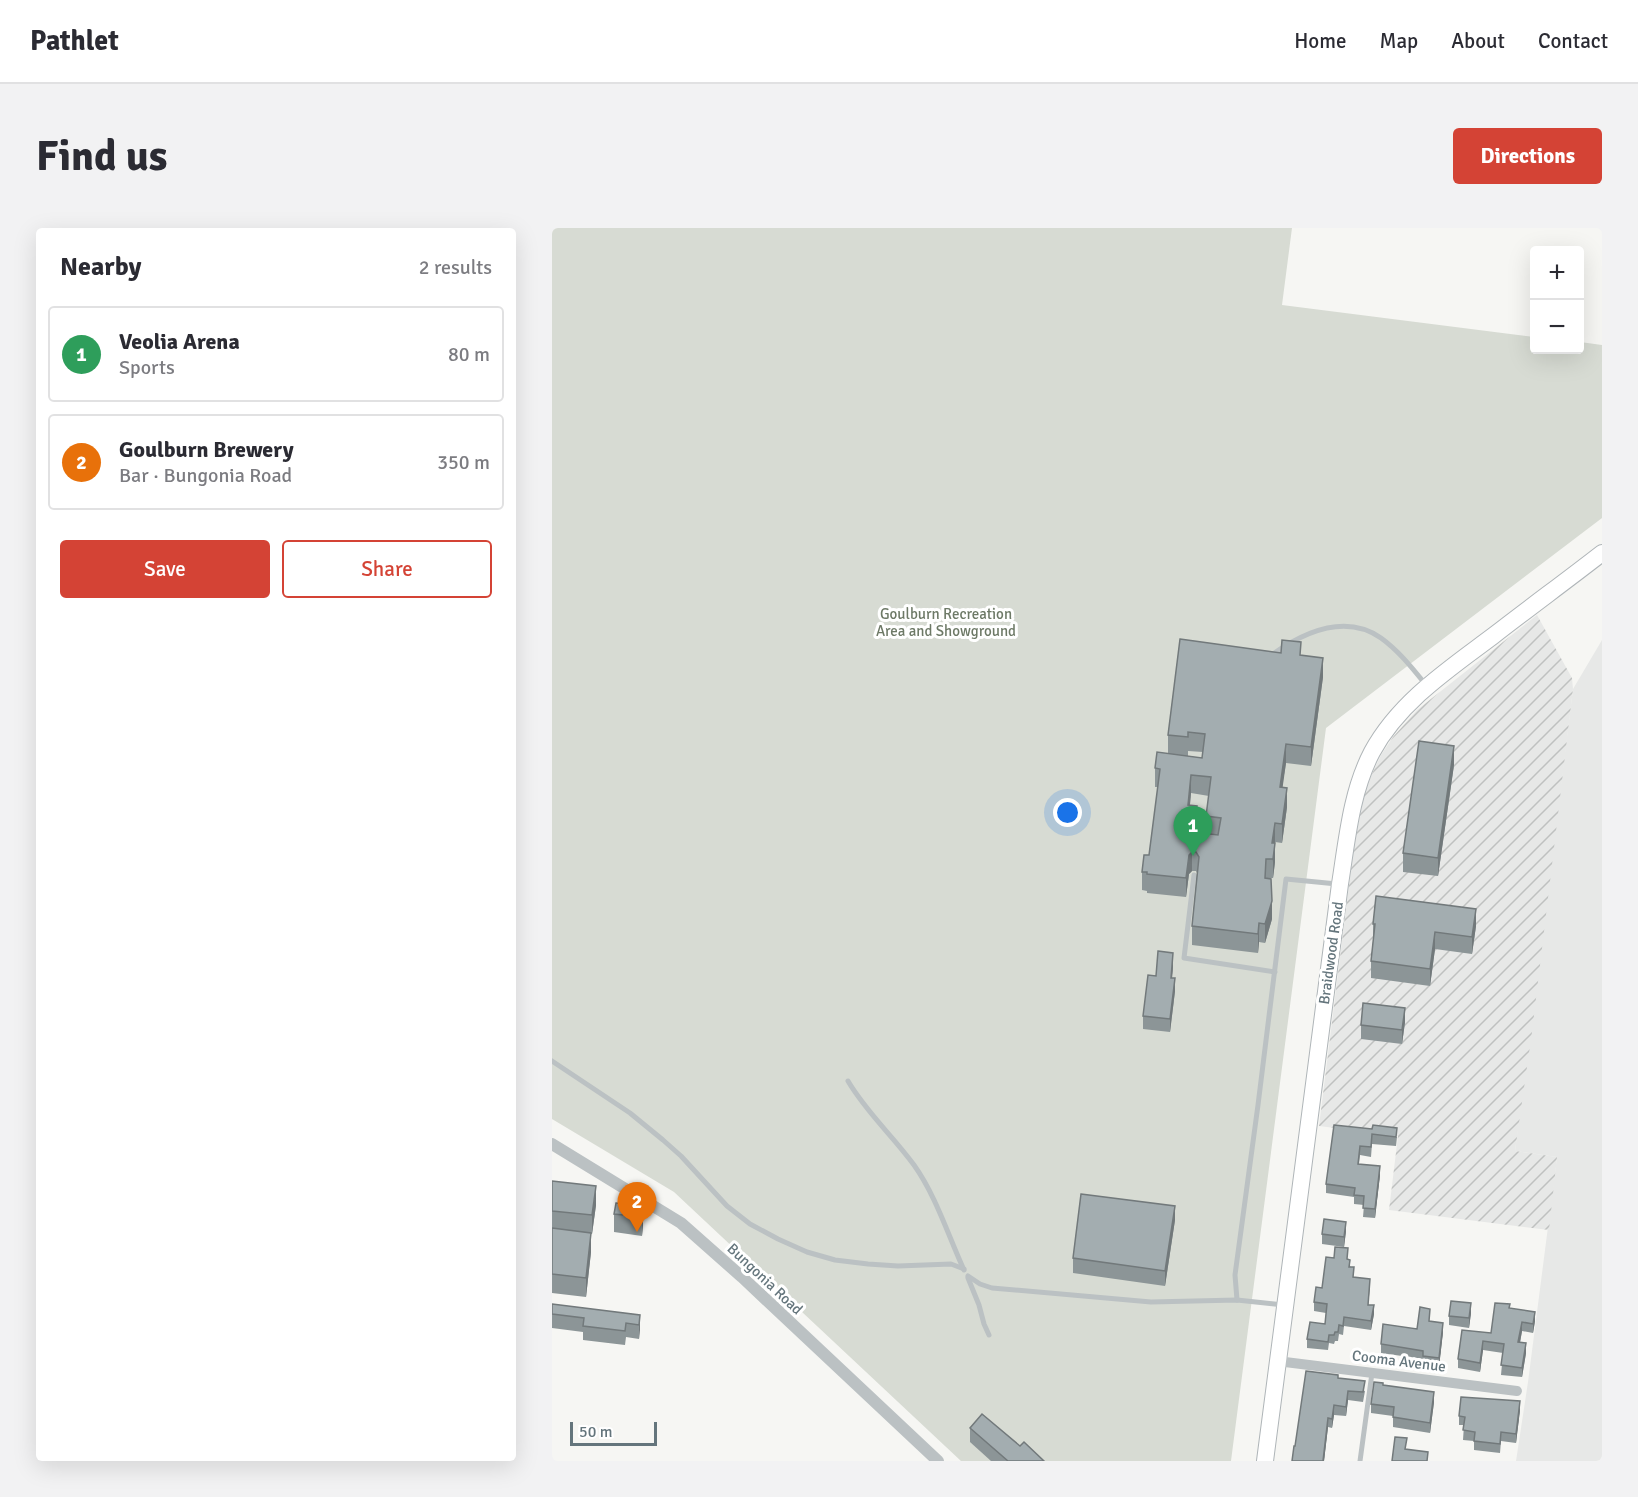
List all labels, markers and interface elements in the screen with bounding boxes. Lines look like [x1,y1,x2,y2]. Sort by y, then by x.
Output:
text: Pathlet [30,24,119,58]
text: Home [1294,28,1347,54]
text: Map [1380,28,1418,54]
text: About [1451,28,1505,54]
text: Contact [1538,28,1608,54]
button: Directions [1453,128,1602,184]
text: Find us [36,131,167,182]
map controls [1530,246,1584,354]
button: + [1530,246,1584,300]
text: Nearby [60,251,141,283]
text: 2 results [419,255,492,280]
button: − [1530,300,1584,354]
text: Veolia Arena [119,328,240,355]
text: 1 [76,342,87,367]
text: 80 m [448,342,490,367]
text: Sports [119,355,175,380]
text: Goulburn Brewery [119,436,294,463]
text: 2 [76,450,87,475]
text: 350 m [437,450,490,475]
text: Bar · Bungonia Road [119,463,292,488]
button: Save [60,540,270,598]
button: Share [282,540,492,598]
park label: Goulburn Recreation Area and Showground [876,605,1016,640]
your location [1053,798,1082,827]
pin: 1 [1174,806,1212,856]
street label: Braidwood Road [1315,900,1347,1006]
pin: 2 [618,1182,656,1232]
street label: Bungonia Road [724,1240,806,1318]
street label: Cooma Avenue [1351,1346,1447,1376]
scale bar [570,1419,657,1446]
text: 50 m [579,1422,613,1442]

